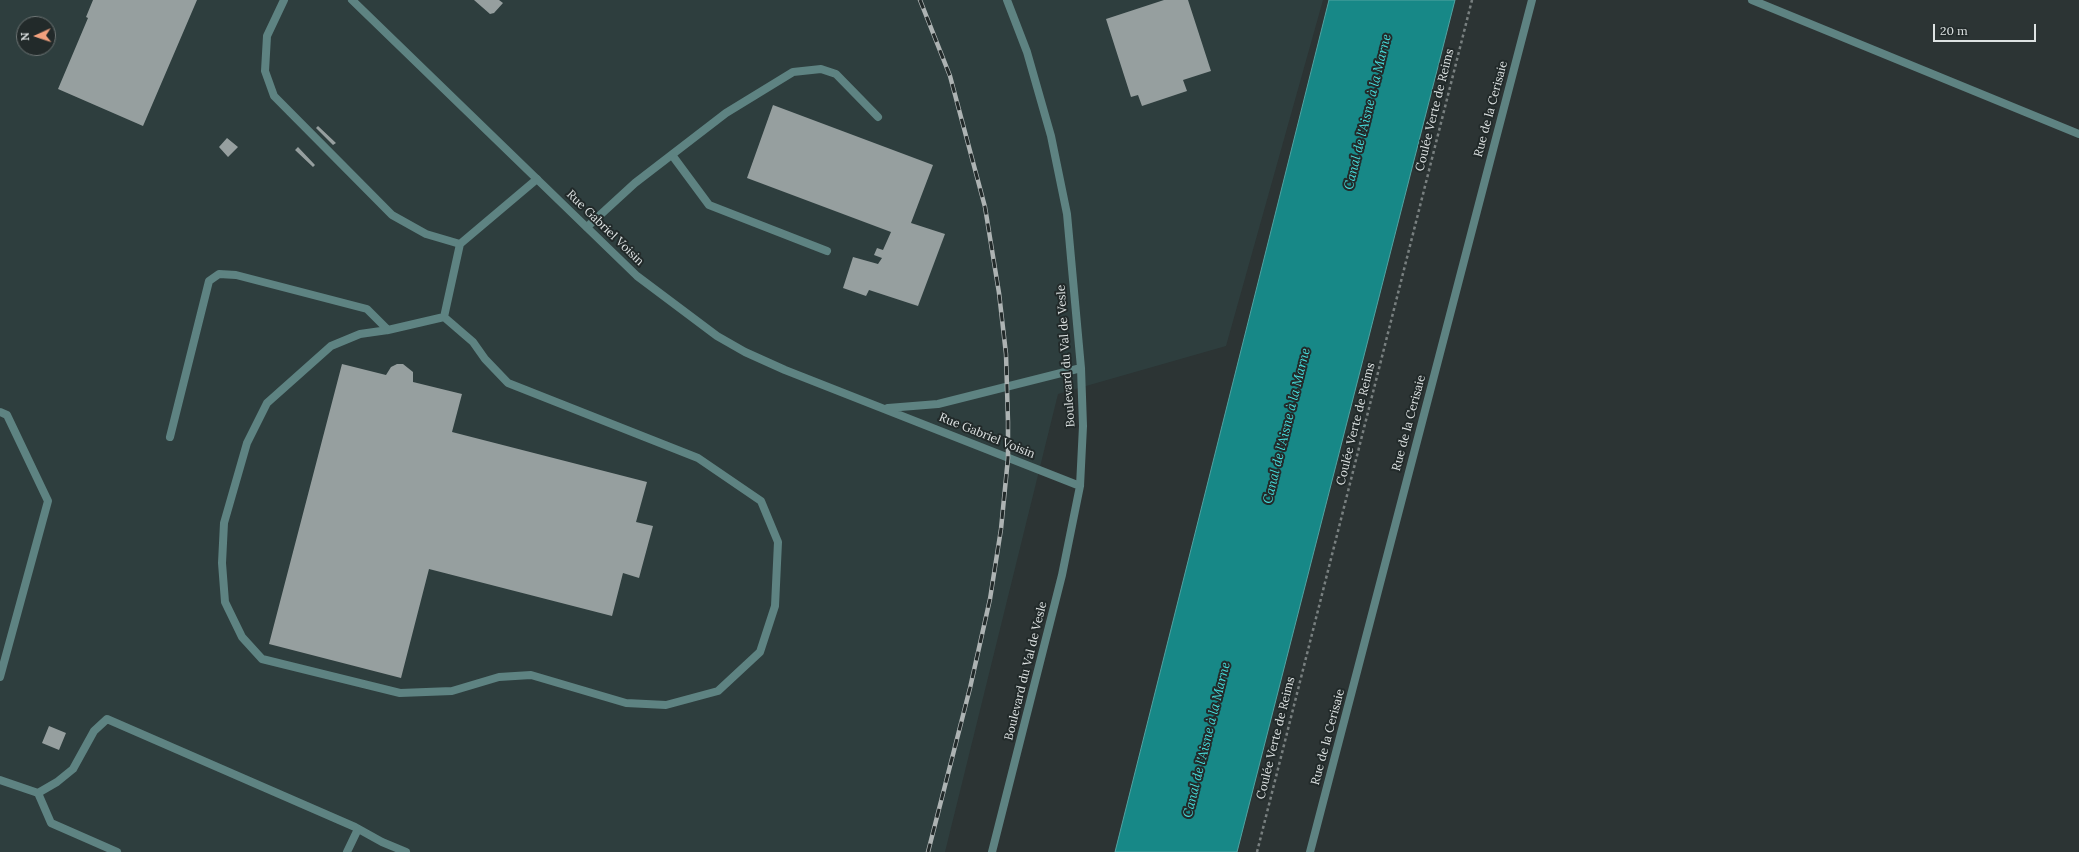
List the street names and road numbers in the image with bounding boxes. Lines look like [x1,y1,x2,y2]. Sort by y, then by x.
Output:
street label: Coulée Verte de Reims [1413,47,1457,173]
street label: Rue de la Cerisaie [1471,59,1511,159]
street label: Rue Gabriel Voisin [563,187,647,269]
street label: Boulevard du Val de Vesle [1054,284,1078,428]
street label: Coulée Verte de Reims [1334,361,1378,487]
street label: Rue de la Cerisaie [1389,373,1429,473]
street label: Rue Gabriel Voisin [937,410,1037,462]
street label: Boulevard du Val de Vesle [1002,600,1050,742]
street label: Coulée Verte de Reims [1254,675,1298,801]
street label: Rue de la Cerisaie [1308,687,1348,787]

